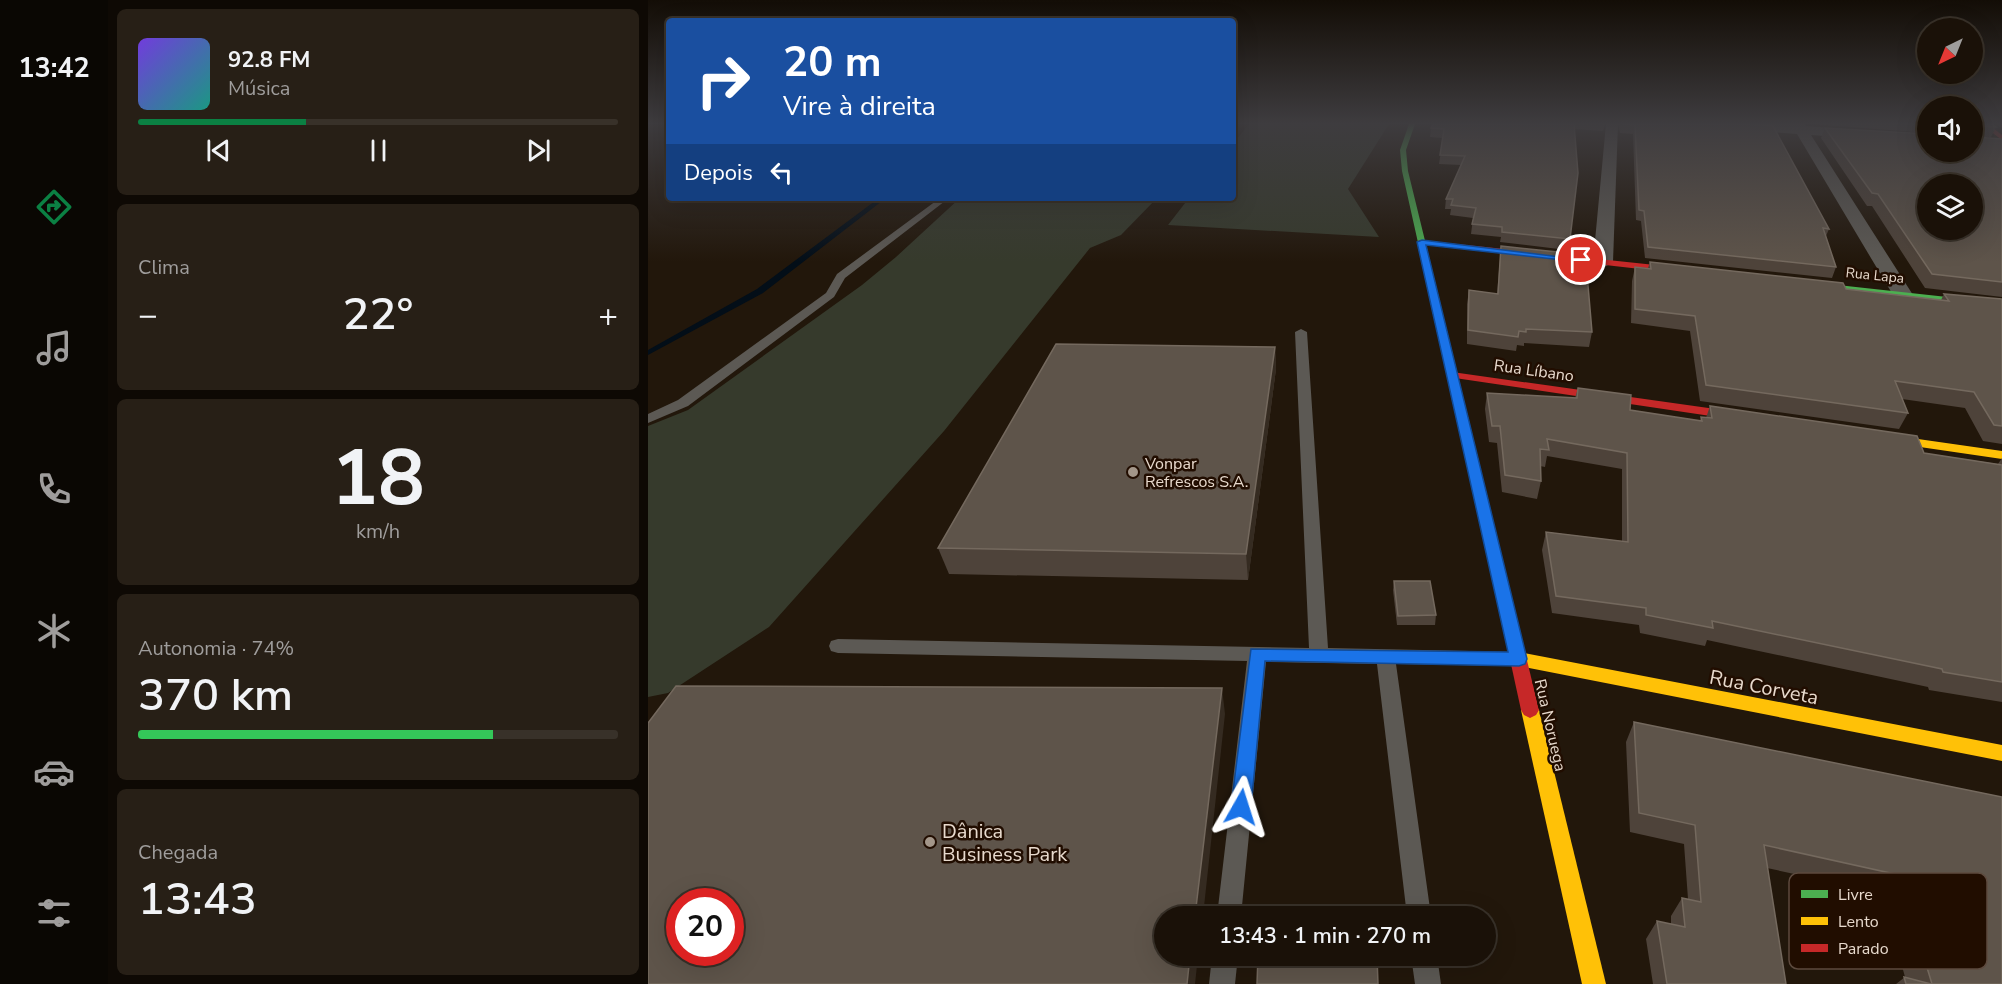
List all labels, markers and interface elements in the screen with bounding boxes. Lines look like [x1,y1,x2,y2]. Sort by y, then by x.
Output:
north arrow [1917,18,1983,84]
map controls [1917,18,1983,240]
text: 20 m [783,34,882,91]
icon: right [684,42,762,120]
text: 92.8 FM [228,45,310,75]
text: 13:42 [18,50,90,87]
text: Música [228,75,290,102]
text: Vire à direita [783,88,936,125]
button: sound [1917,96,1983,162]
icon: previous [202,134,235,167]
icon: pause [362,134,395,167]
icon: next [522,134,555,167]
icon: left [765,156,798,189]
text: Depois [684,158,753,188]
button: layers [1917,174,1983,240]
icon: directions [33,186,75,228]
pin [1555,234,1606,285]
icon: arrive [1564,243,1597,276]
text: Clima [138,254,190,281]
street label: Rua Lapa [1845,263,1905,288]
text: 22° [343,284,413,345]
text: − [138,293,158,338]
text: + [598,293,618,338]
icon: music [33,327,75,369]
street label: Rua Líbano [1492,354,1575,388]
text: 18 [331,425,425,532]
place label: Vonpar Refrescos S.A. [1144,453,1248,493]
marker: Vonpar Refrescos S.A. [1126,465,1140,479]
icon: phone [33,468,75,510]
text: km/h [356,518,400,545]
icon: climate [33,610,75,652]
text: Autonomia · 74% [138,635,294,662]
street label: Rua Corveta [1707,664,1821,711]
text: 370 km [138,665,293,726]
street label: Rua Noruega [1529,677,1571,774]
icon: car [33,751,75,793]
position arrow [1209,775,1273,839]
place label: Dânica Business Park [942,818,1068,868]
marker: Dânica Business Park [923,835,937,849]
text: Chegada [138,839,218,866]
text: 13:43 [138,869,257,930]
legend [1789,873,1987,969]
text: Livre [1838,884,1873,906]
speed limit sign: 20 [666,888,744,966]
icon: filters [33,892,75,934]
text: Lento [1838,911,1879,933]
text: 13:43 · 1 min · 270 m [1219,921,1431,951]
text: Parado [1838,938,1889,960]

